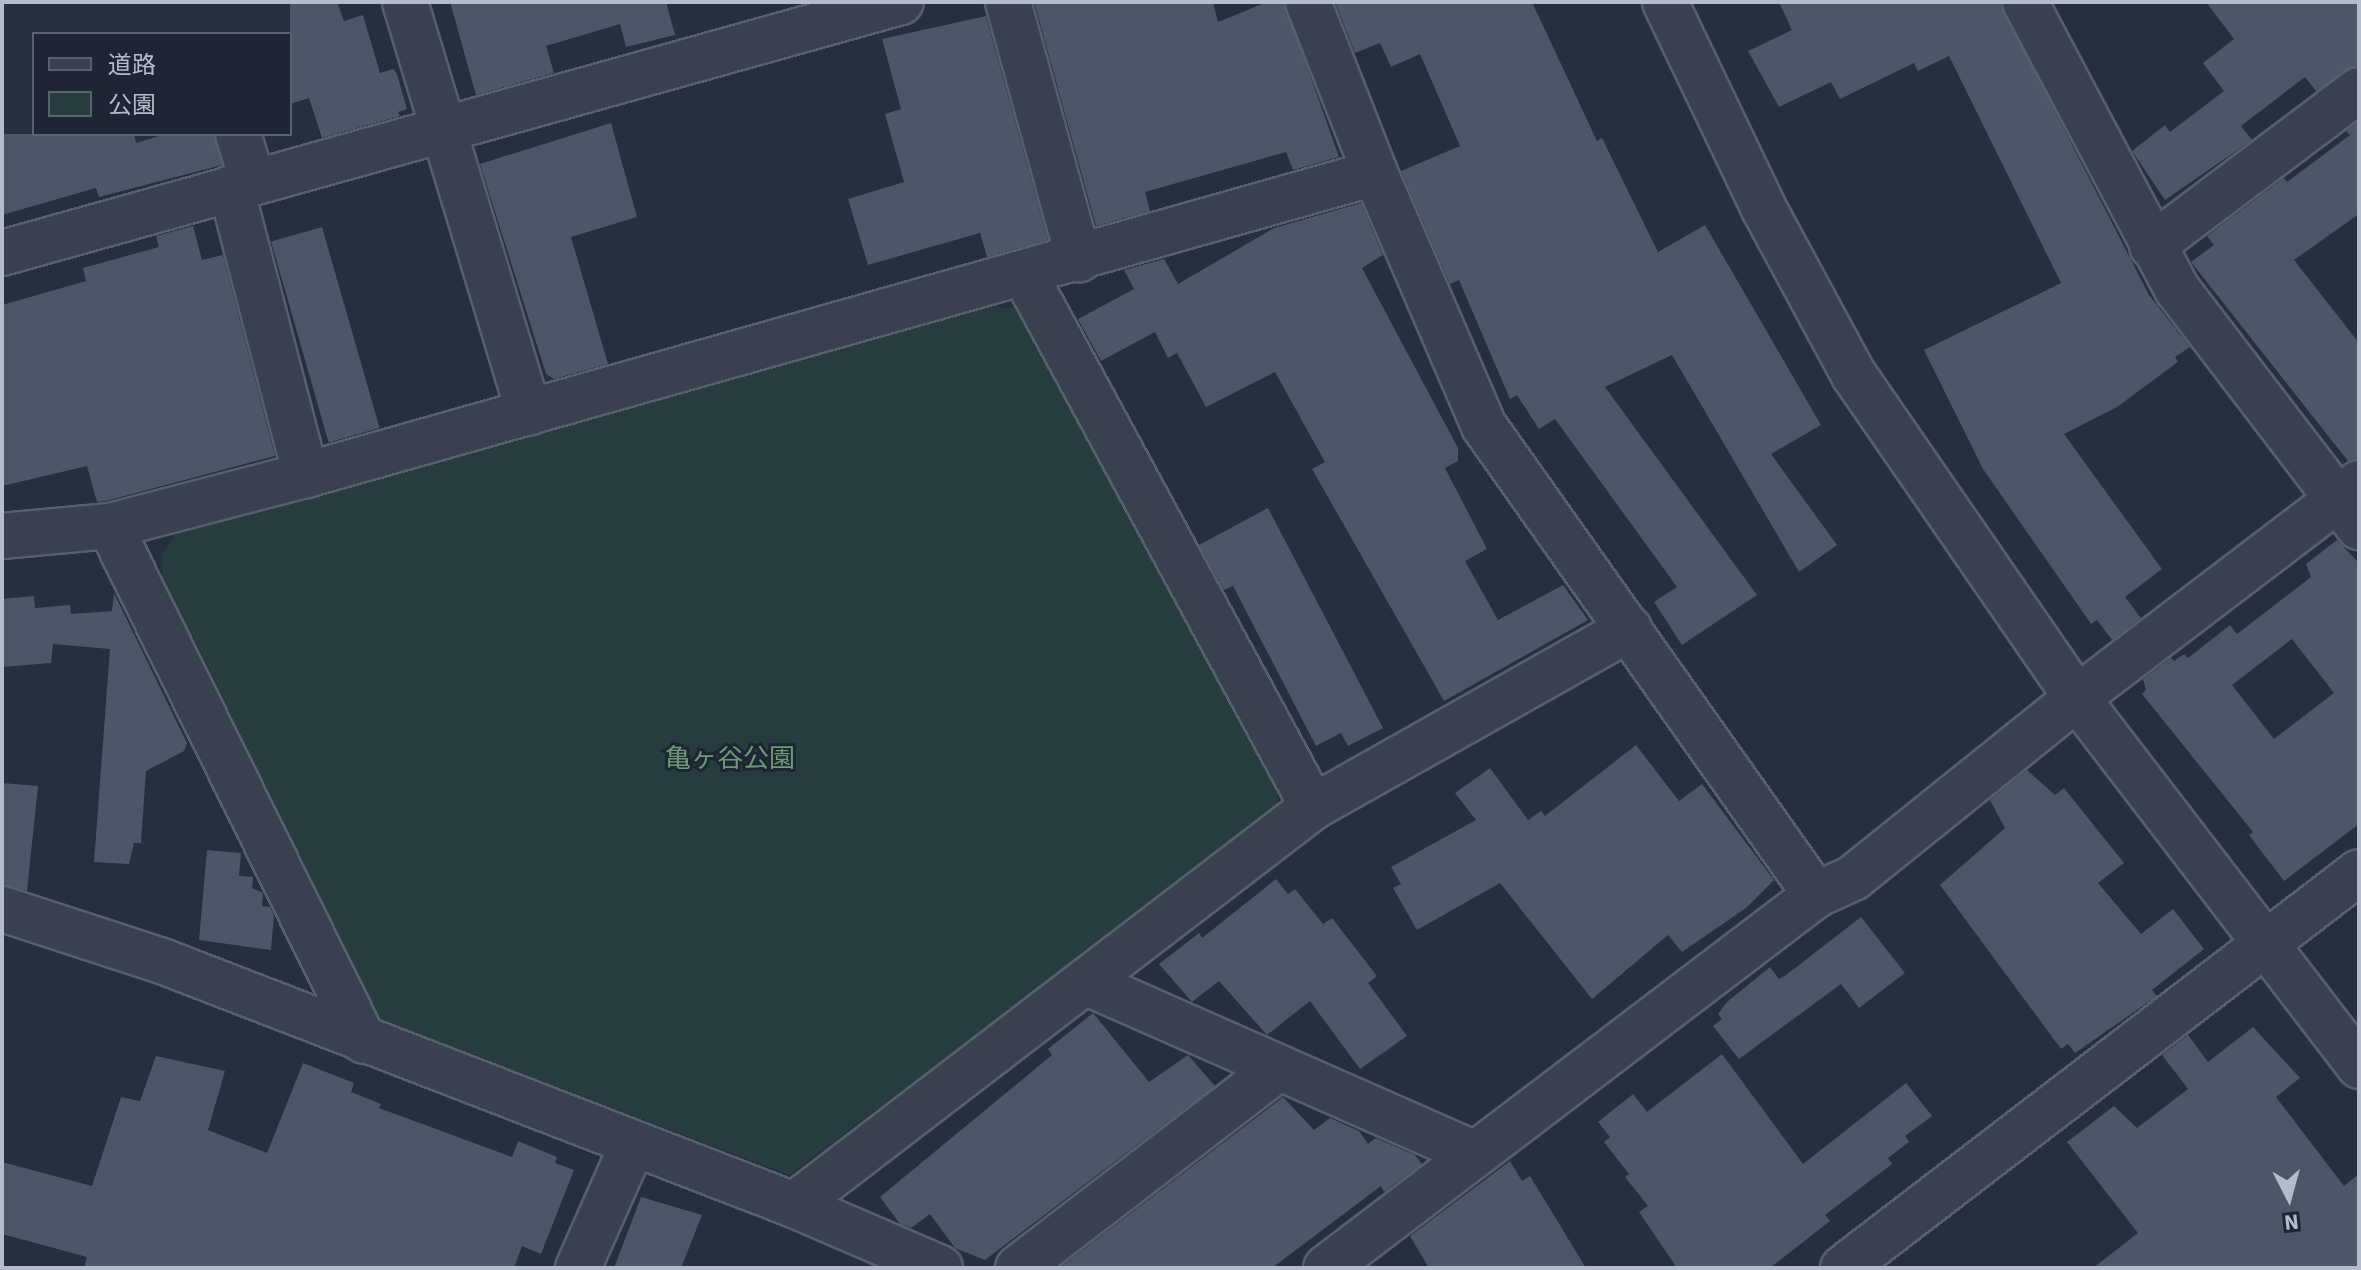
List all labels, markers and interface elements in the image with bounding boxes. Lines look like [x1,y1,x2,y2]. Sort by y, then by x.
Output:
legend [32,32,292,136]
text: 道路 [108,48,156,83]
text: 公園 [108,88,156,123]
park label: 亀ヶ谷公園 [665,743,795,775]
north arrow [2249,1158,2329,1238]
text: N [2283,1205,2300,1239]

